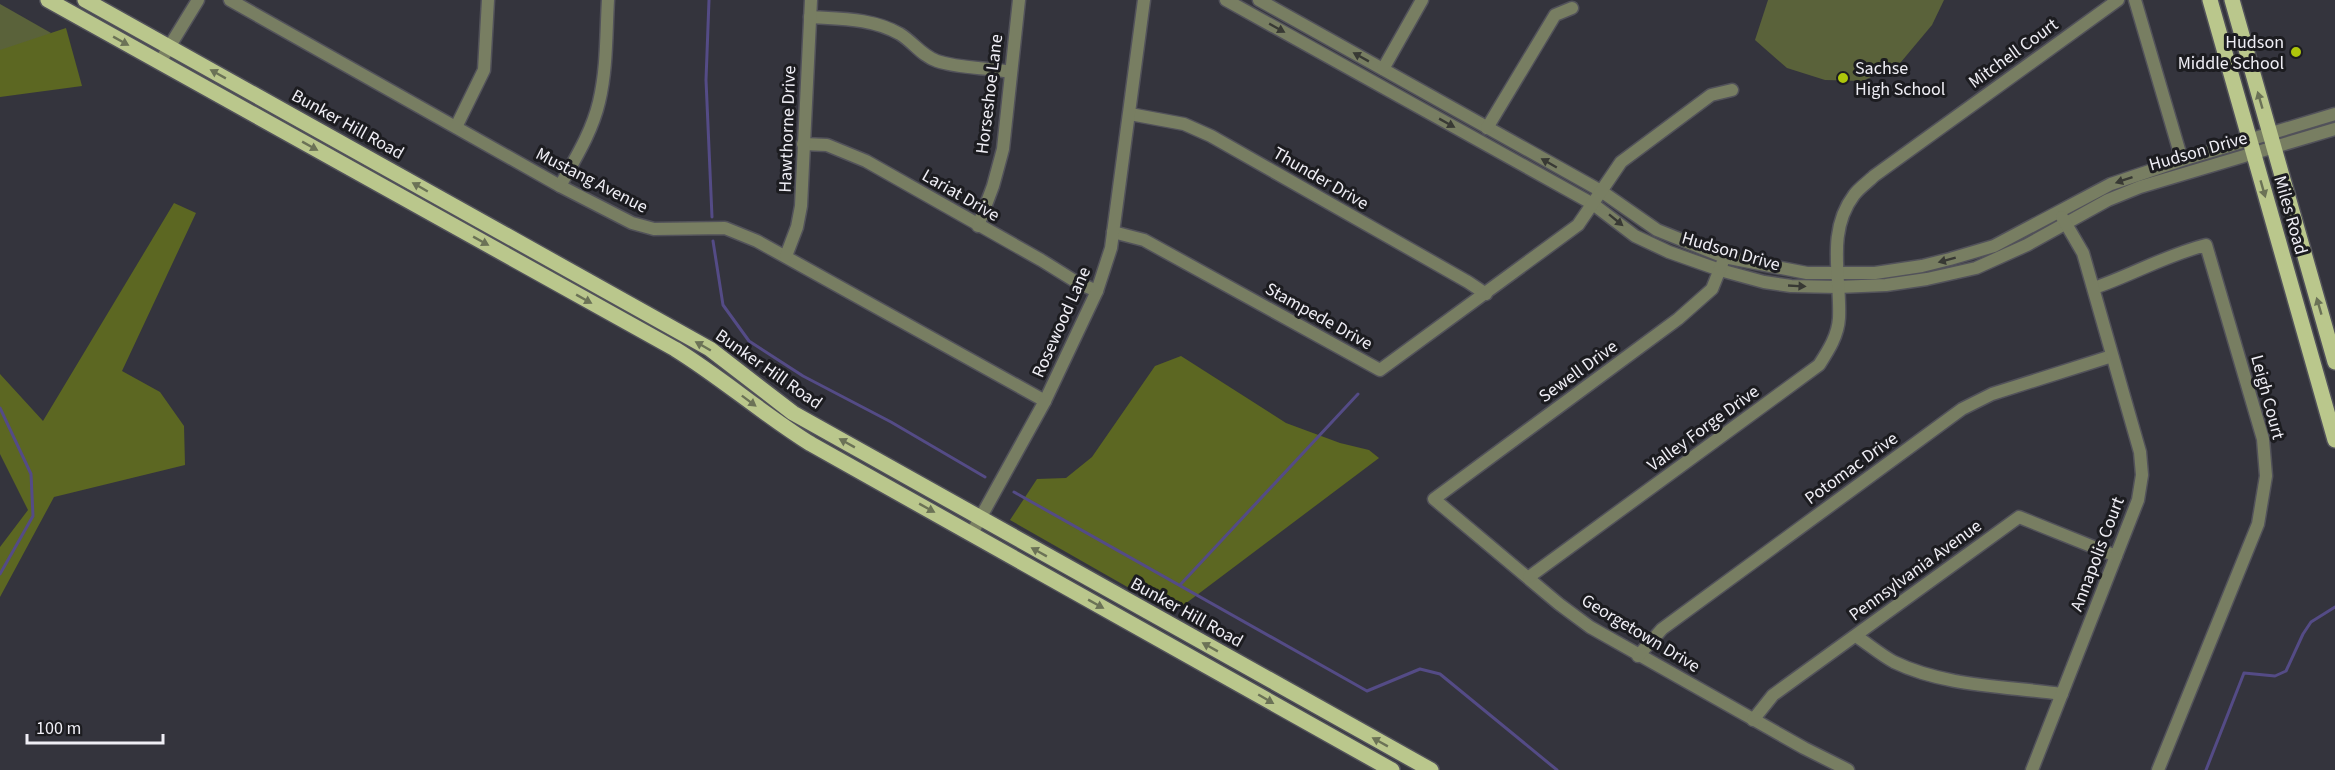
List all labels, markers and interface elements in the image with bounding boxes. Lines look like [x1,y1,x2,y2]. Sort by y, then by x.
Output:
street label: Mitchell Court [1963,12,2063,94]
one-way arrow [1269,23,1285,34]
place label: Hudson Middle School [2178,30,2284,76]
street label: Horseshoe Lane [970,33,1009,155]
one-way arrow [113,36,130,46]
marker: Hudson Middle School [2289,45,2303,59]
one-way arrow [1352,52,1369,62]
place label: Sachse High School [1855,56,1945,102]
street label: Hawthorne Drive [773,65,802,193]
one-way arrow [209,69,226,79]
marker: Sachse High School [1836,71,1850,85]
street label: Bunker Hill Road [287,83,409,166]
one-way arrow [2254,90,2264,109]
one-way arrow [1439,118,1456,128]
street label: Hudson Drive [2146,125,2250,177]
one-way arrow [302,141,319,151]
street label: Mustang Avenue [531,141,652,219]
street label: Thunder Drive [1268,141,1373,216]
one-way arrow [1541,158,1557,169]
street label: Lariat Drive [917,163,1004,228]
street label: Miles Road [2267,173,2314,257]
one-way arrow [2115,175,2133,185]
one-way arrow [2259,180,2268,198]
one-way arrow [412,182,428,193]
one-way arrow [1608,214,1624,227]
street label: Hudson Drive [1679,226,1783,277]
one-way arrow [472,236,489,246]
one-way arrow [1938,256,1956,265]
street label: Rosewood Lane [1026,263,1097,382]
street label: Stampede Drive [1261,277,1377,356]
one-way arrow [1788,281,1807,291]
one-way arrow [576,294,593,304]
one-way arrow [2314,297,2323,315]
street label: Bunker Hill Road [710,323,827,416]
street label: Sewell Drive [1534,334,1623,409]
one-way arrow [694,341,711,351]
street label: Leigh Court [2244,352,2291,442]
street label: Valley Forge Drive [1642,379,1764,478]
one-way arrow [742,395,757,407]
street label: Potomac Drive [1800,426,1903,511]
one-way arrow [838,438,855,448]
street label: Annapolis Court [2064,493,2131,615]
one-way arrow [918,503,935,513]
street label: Pennsylvania Avenue [1844,514,1987,627]
one-way arrow [1031,547,1048,557]
street label: Bunker Hill Road [1126,571,1248,654]
street label: Georgetown Drive [1577,588,1705,679]
one-way arrow [1088,599,1105,609]
one-way arrow [1201,642,1218,652]
one-way arrow [1258,694,1275,704]
scale bar [27,707,164,745]
text: 100 m [36,716,81,741]
one-way arrow [1371,737,1388,747]

